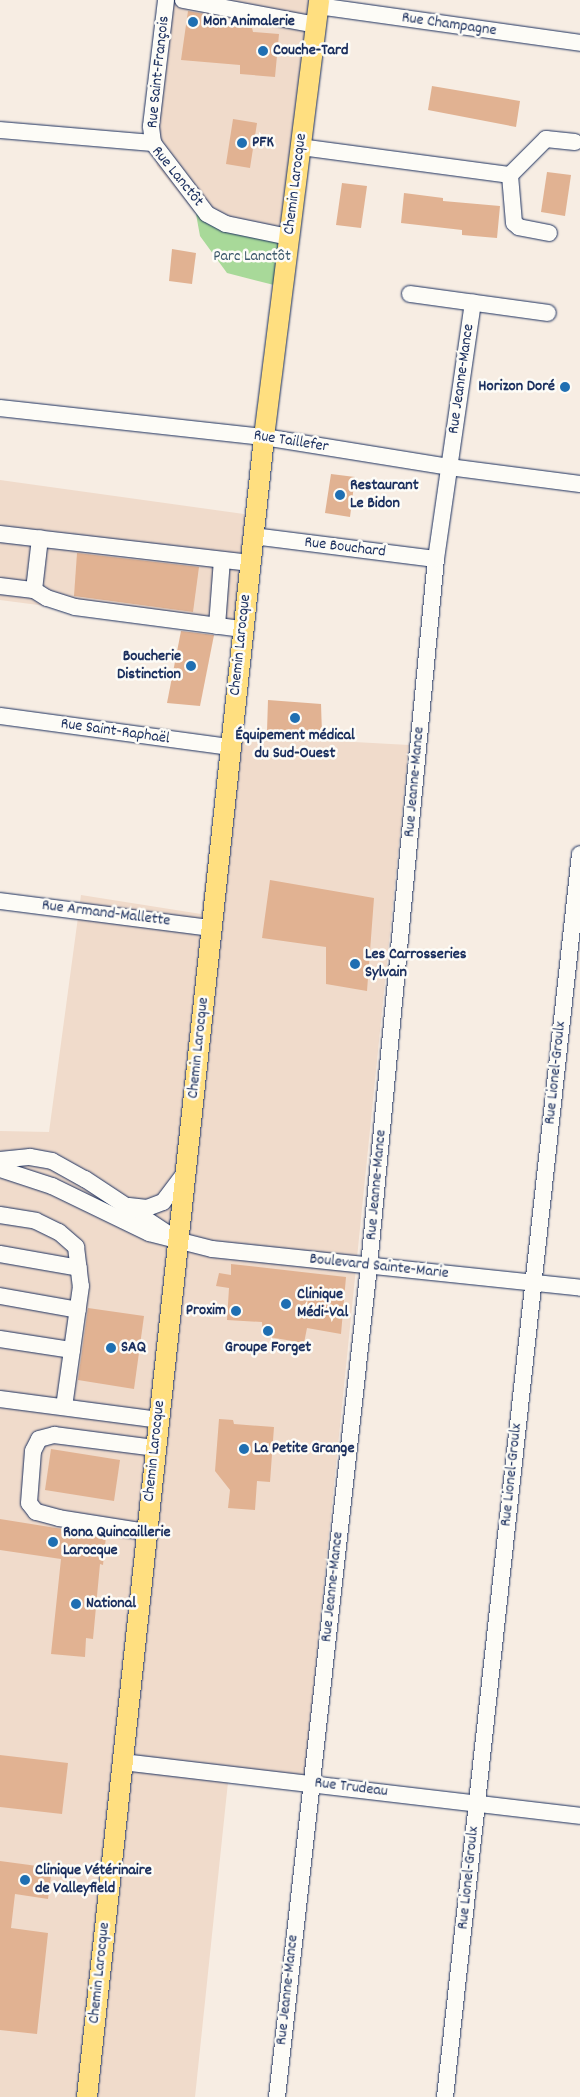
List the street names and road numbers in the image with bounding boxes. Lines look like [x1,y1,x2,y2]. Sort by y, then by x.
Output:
street label: Rue Champagne [400,9,498,41]
street label: Rue Saint-François [144,15,174,129]
street label: Chemin Larocque [280,132,312,236]
street label: Rue Lanctôt [147,143,207,211]
street label: Rue Jeanne-Mance [445,323,479,435]
street label: Rue Taillefer [252,427,330,457]
street label: Rue Bouchard [303,533,387,563]
street label: Chemin Larocque [226,593,256,697]
street label: Rue Saint-Raphaël [59,715,171,749]
street label: Rue Jeanne-Mance [401,726,429,838]
street label: Rue Armand-Mallette [41,897,171,931]
street label: Chemin Larocque [184,996,214,1100]
street label: Rue Lionel-Groulx [541,1021,571,1125]
street label: Rue Jeanne-Mance [363,1129,391,1241]
street label: Boulevard Sainte-Marie [308,1250,450,1284]
street label: Chemin Larocque [140,1399,170,1503]
street label: Rue Lionel-Groulx [497,1423,527,1527]
street label: Rue Jeanne-Mance [318,1531,348,1643]
street label: Rue Trudeau [313,1774,389,1802]
street label: Rue Lionel-Groulx [454,1826,484,1930]
street label: Chemin Larocque [85,1921,115,2025]
street label: Rue Jeanne-Mance [273,1934,303,2046]

